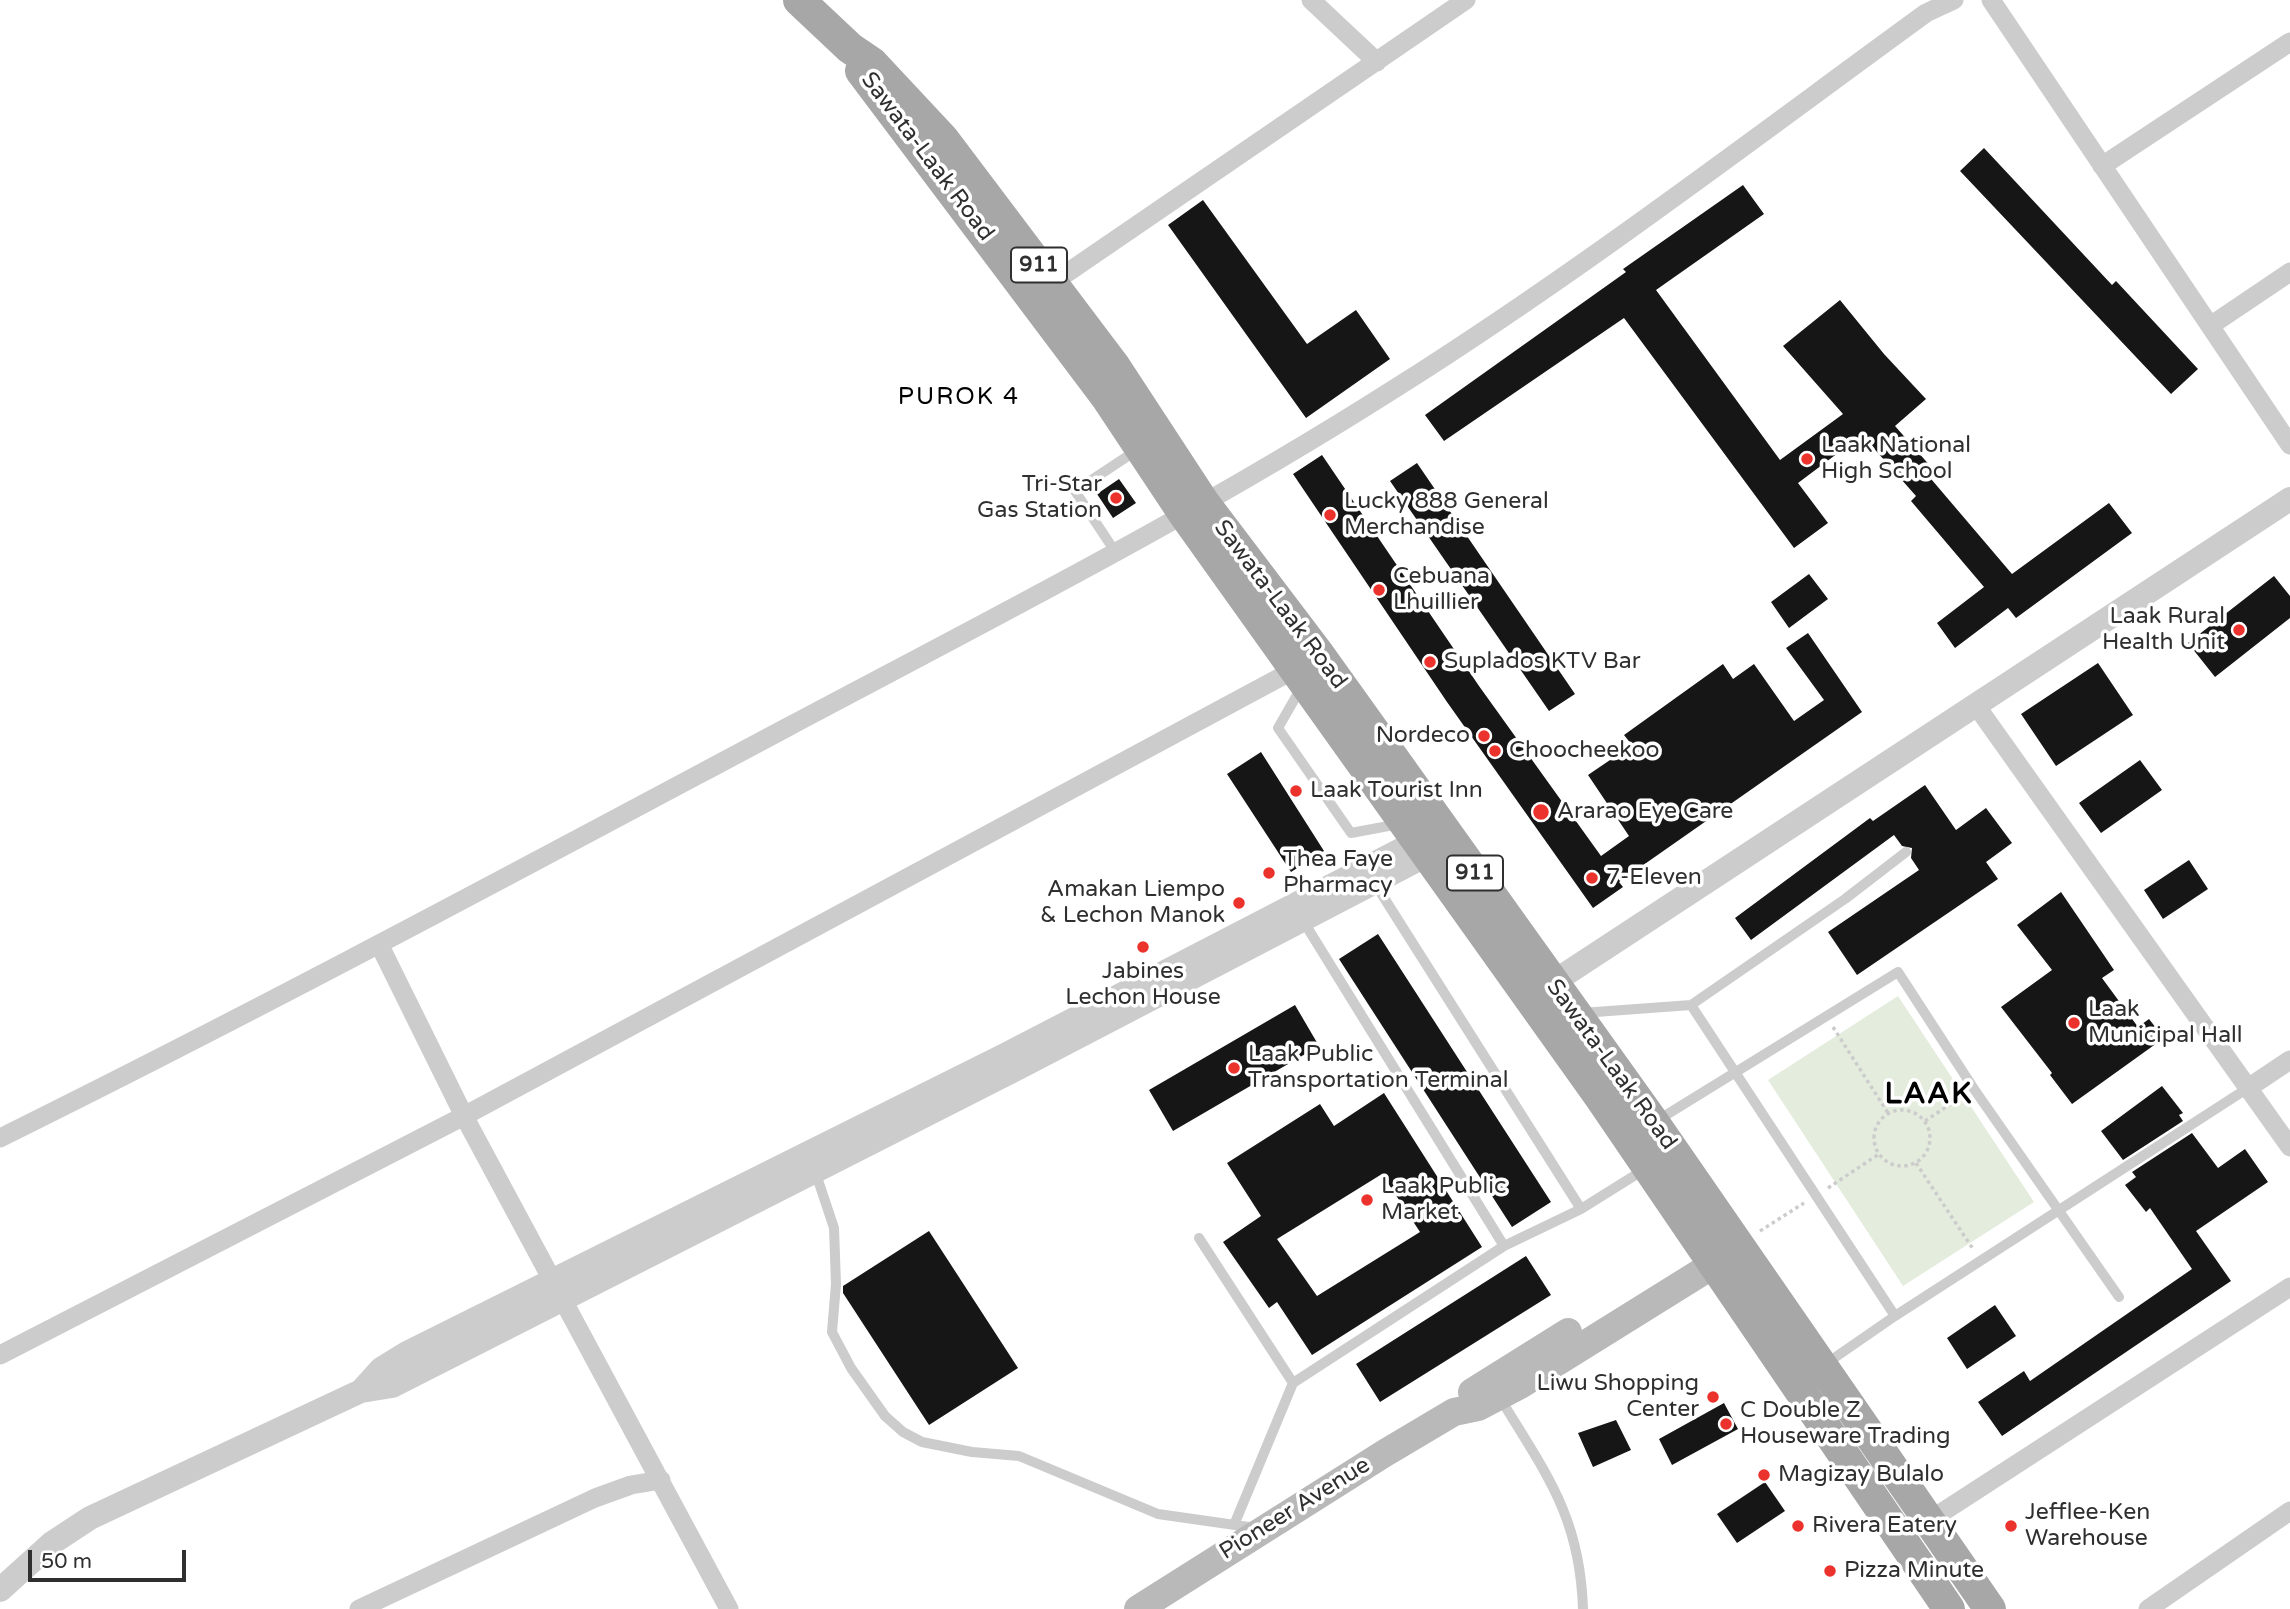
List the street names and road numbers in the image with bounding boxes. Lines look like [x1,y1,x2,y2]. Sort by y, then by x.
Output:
street label: Sawata-Laak Road [855,67,999,247]
road number: 911 [1011,247,1067,282]
street label: Sawata-Laak Road [1208,515,1352,695]
road number: 911 [1447,856,1503,890]
street label: Sawata-Laak Road [1540,974,1682,1156]
street label: Pioneer Avenue [1215,1452,1375,1566]

